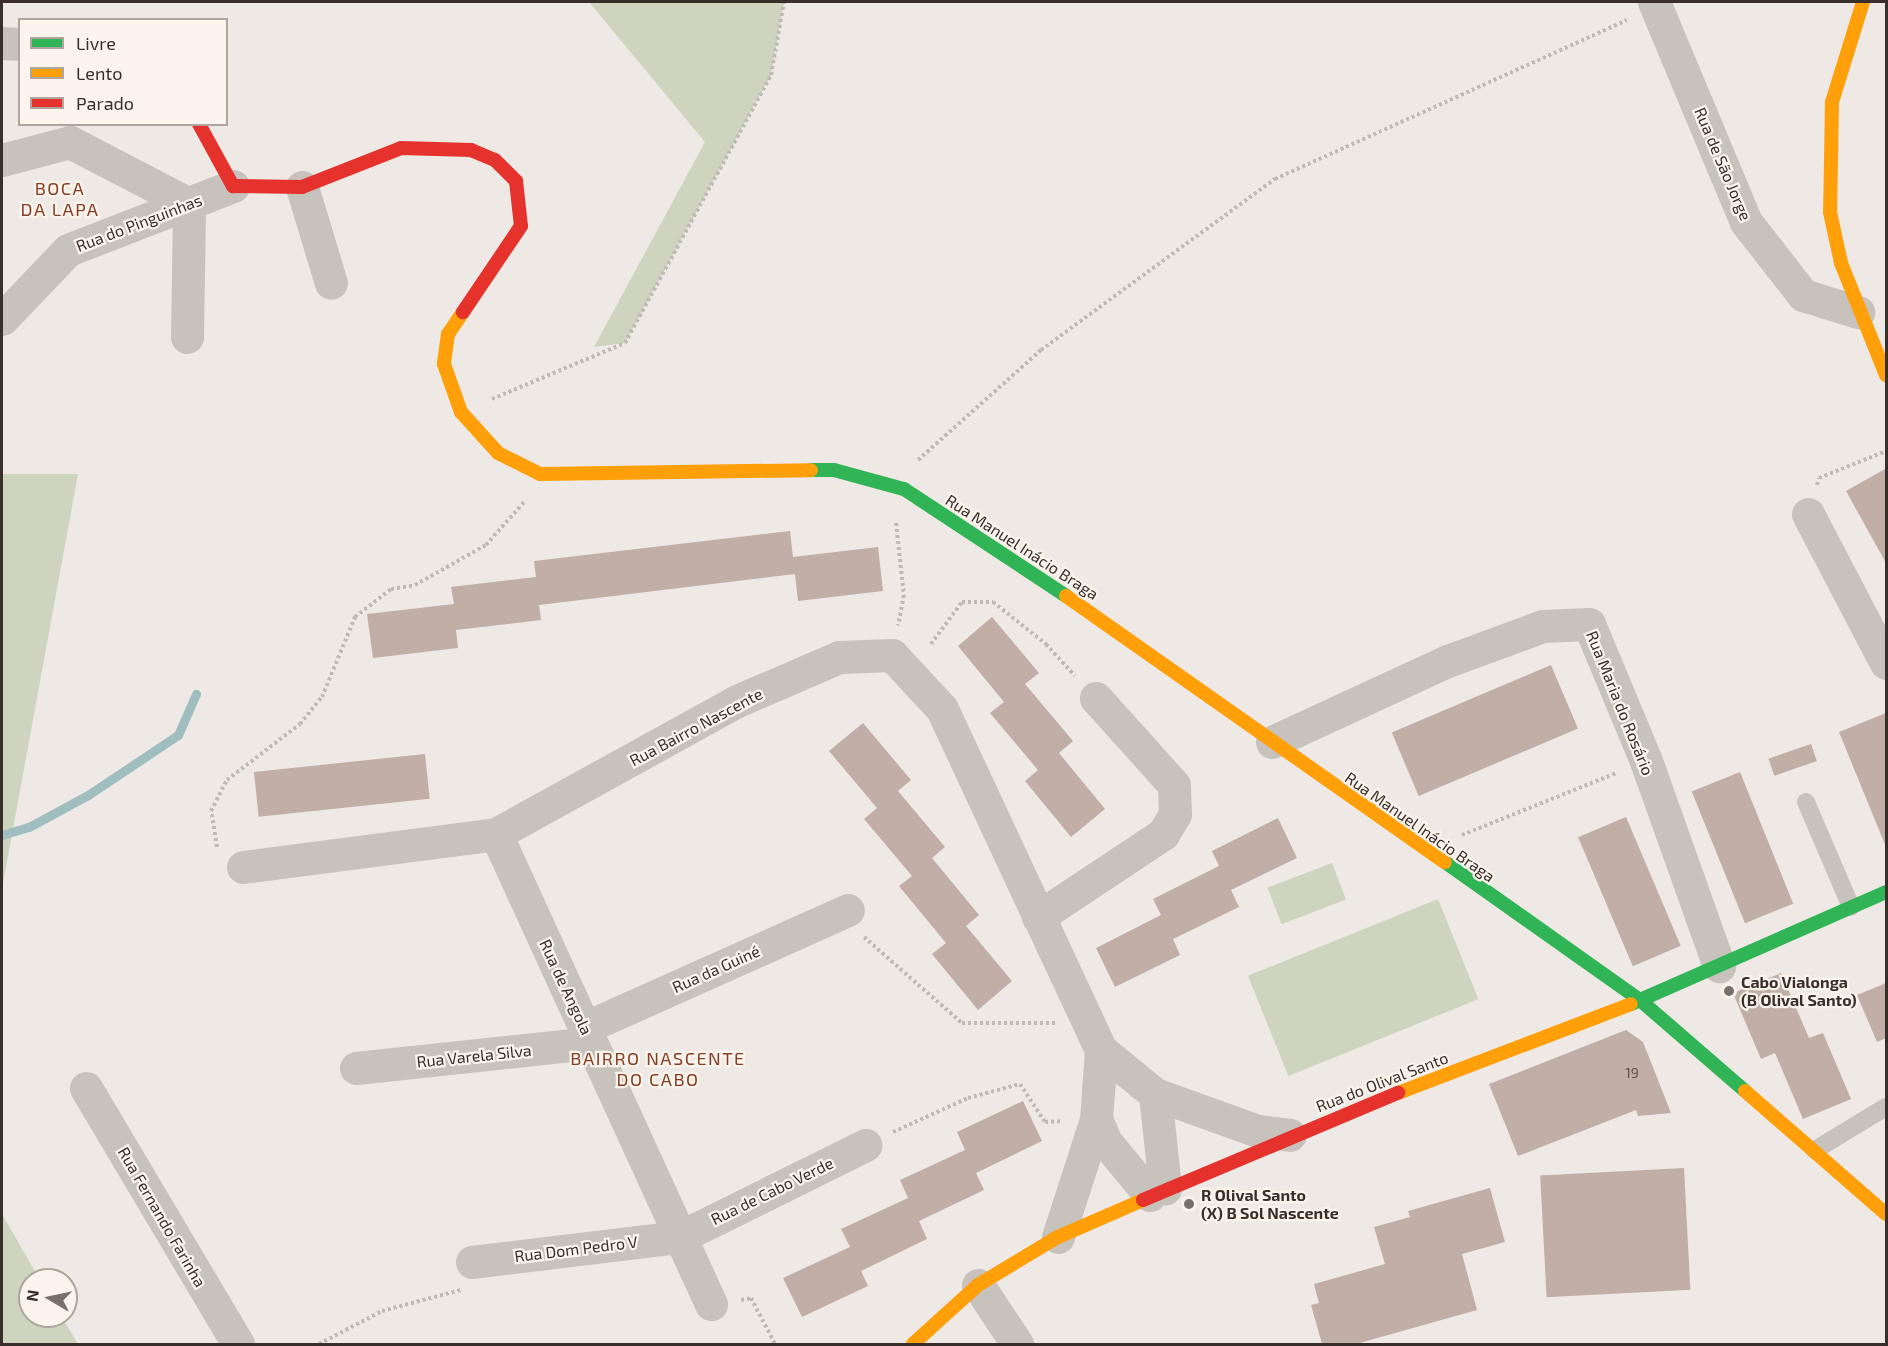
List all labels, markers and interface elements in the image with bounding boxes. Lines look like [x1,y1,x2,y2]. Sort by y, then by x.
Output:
legend [18,18,228,126]
text: Livre [76,32,116,54]
text: Lento [76,62,122,84]
text: Parado [76,92,134,114]
street label: Rua de São Jorge [1690,104,1756,224]
district label: BOCA DA LAPA [20,178,100,220]
street label: Rua do Pinguinhas [73,190,205,256]
street label: Rua Manuel Inácio Braga [942,490,1102,604]
street label: Rua Maria do Rosário [1582,628,1658,778]
street label: Rua Bairro Nascente [626,684,766,770]
street label: Rua Manuel Inácio Braga [1341,768,1499,886]
street label: Rua de Angola [535,936,597,1038]
street label: Rua da Guiné [669,941,763,997]
place label: Cabo Vialonga (B Olival Santo) [1741,972,1857,1010]
marker: Cabo Vialonga (B Olival Santo) [1722,984,1736,998]
street label: Rua Varela Silva [415,1040,533,1072]
district label: BAIRRO NASCENTE DO CABO [570,1048,746,1090]
street label: Rua do Olival Santo [1313,1048,1451,1116]
house number: 19 [1625,1065,1639,1081]
street label: Rua Fernando Farinha [114,1143,210,1291]
street label: Rua de Cabo Verde [708,1153,836,1229]
place label: R Olival Santo (X) B Sol Nascente [1201,1185,1339,1223]
marker: R Olival Santo (X) B Sol Nascente [1182,1197,1196,1211]
street label: Rua Dom Pedro V [513,1232,639,1266]
north arrow [18,1268,78,1328]
text: N [21,1288,42,1303]

